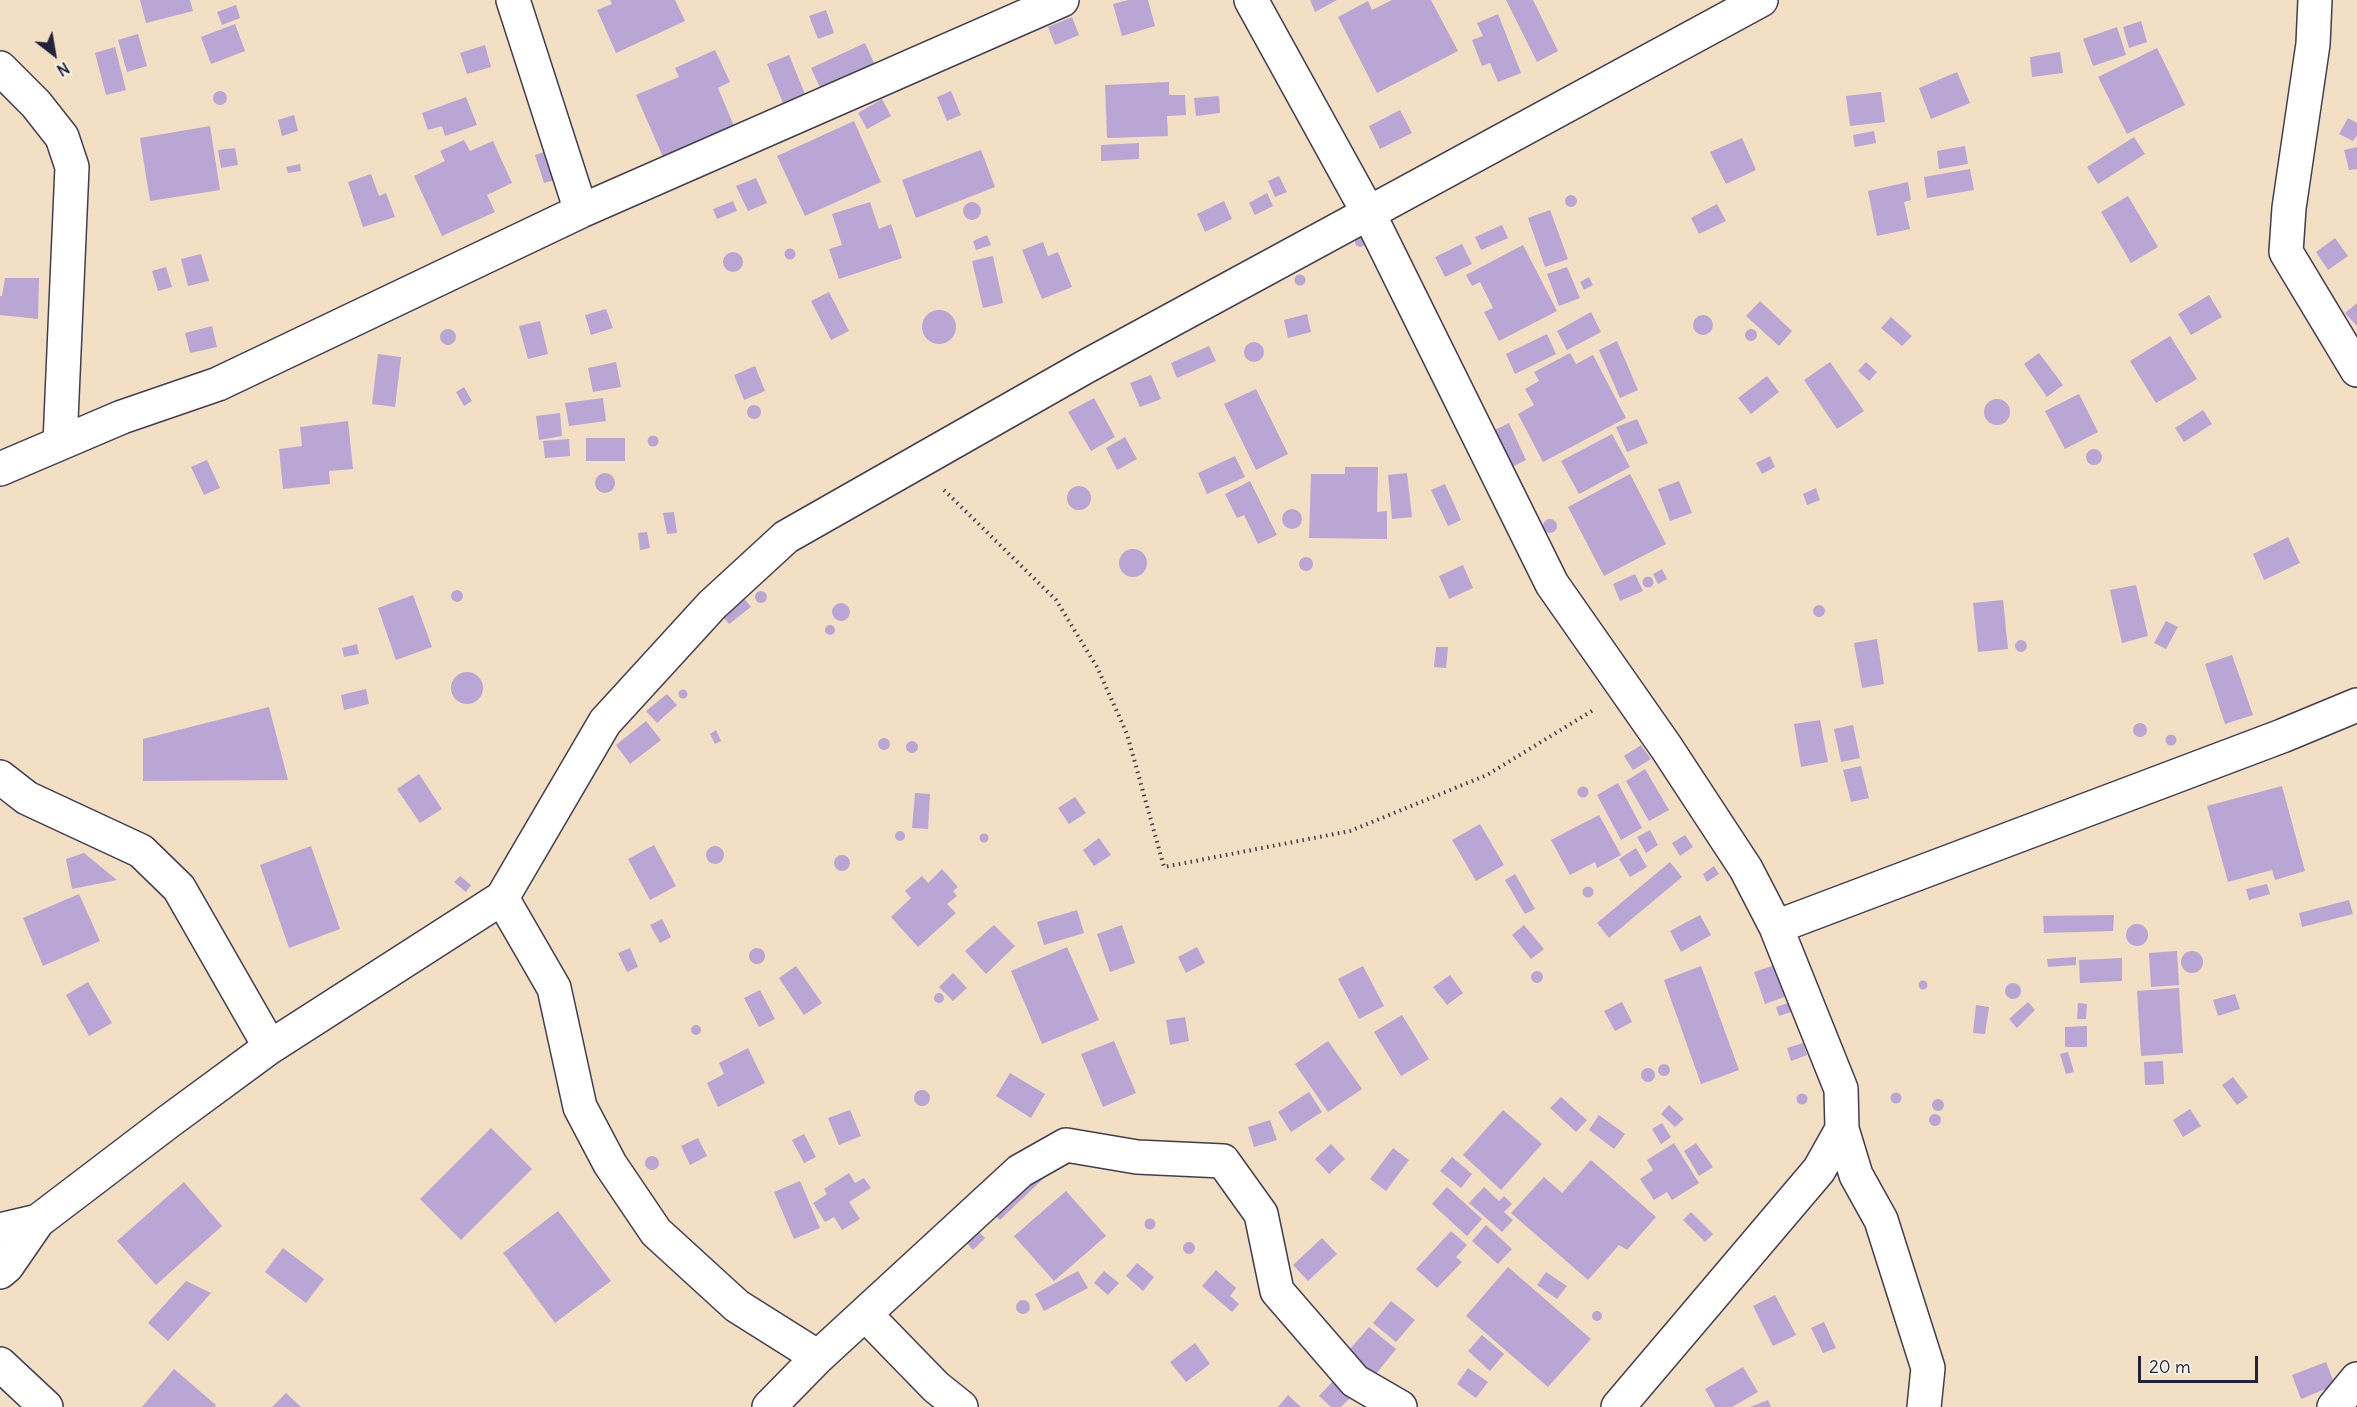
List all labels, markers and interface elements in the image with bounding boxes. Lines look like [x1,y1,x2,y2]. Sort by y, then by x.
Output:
north arrow [24,24,84,84]
text: N [53,58,73,81]
scale bar [2141,1344,2261,1382]
text: 20 m [2149,1355,2191,1378]

